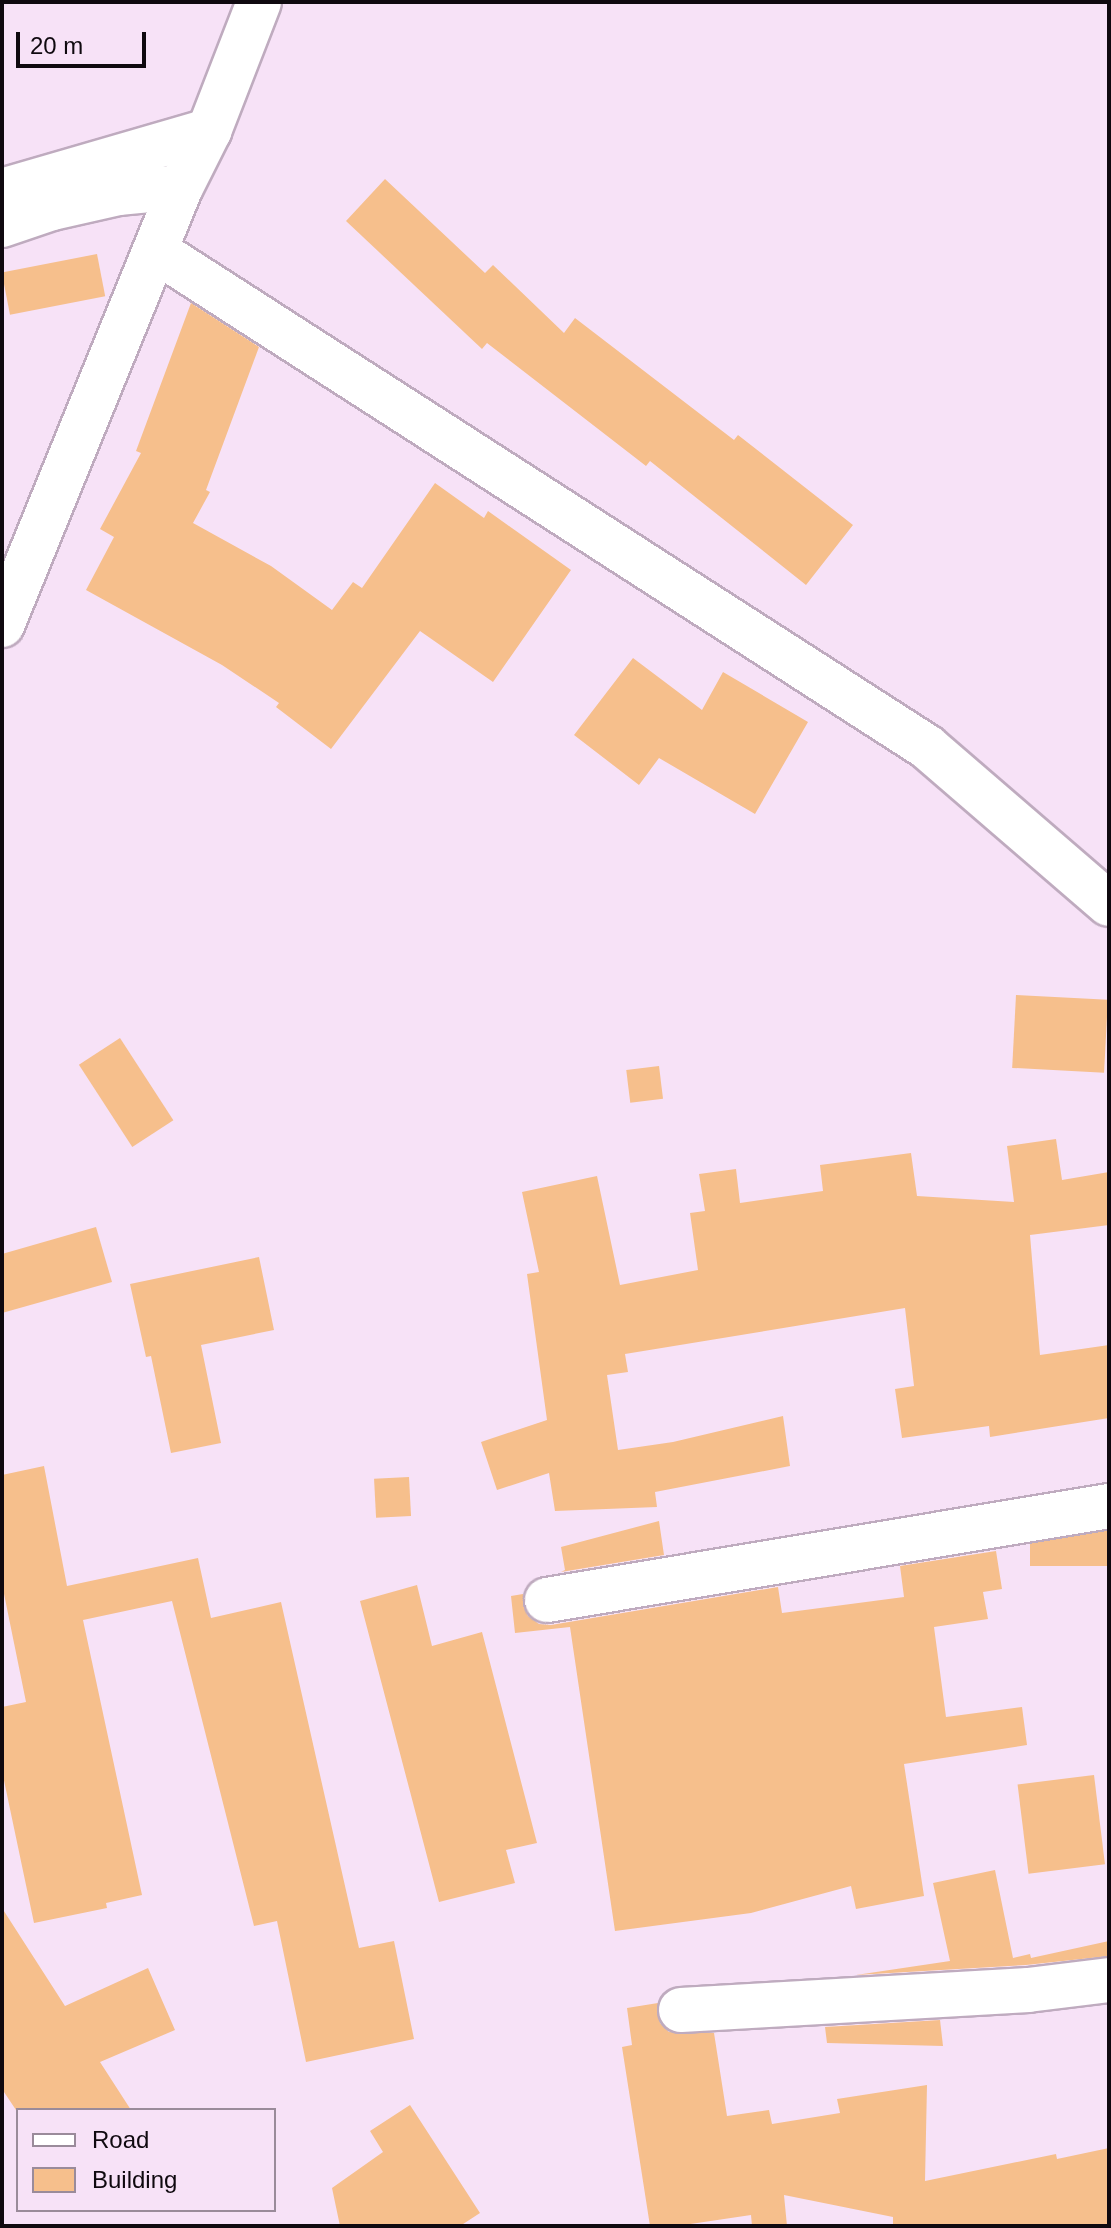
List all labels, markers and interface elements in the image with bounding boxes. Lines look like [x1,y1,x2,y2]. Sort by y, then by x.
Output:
scale bar [20,16,150,66]
text: 20 m [30,32,83,59]
legend [16,2108,276,2212]
text: Road [92,2126,149,2153]
text: Building [92,2166,177,2193]

